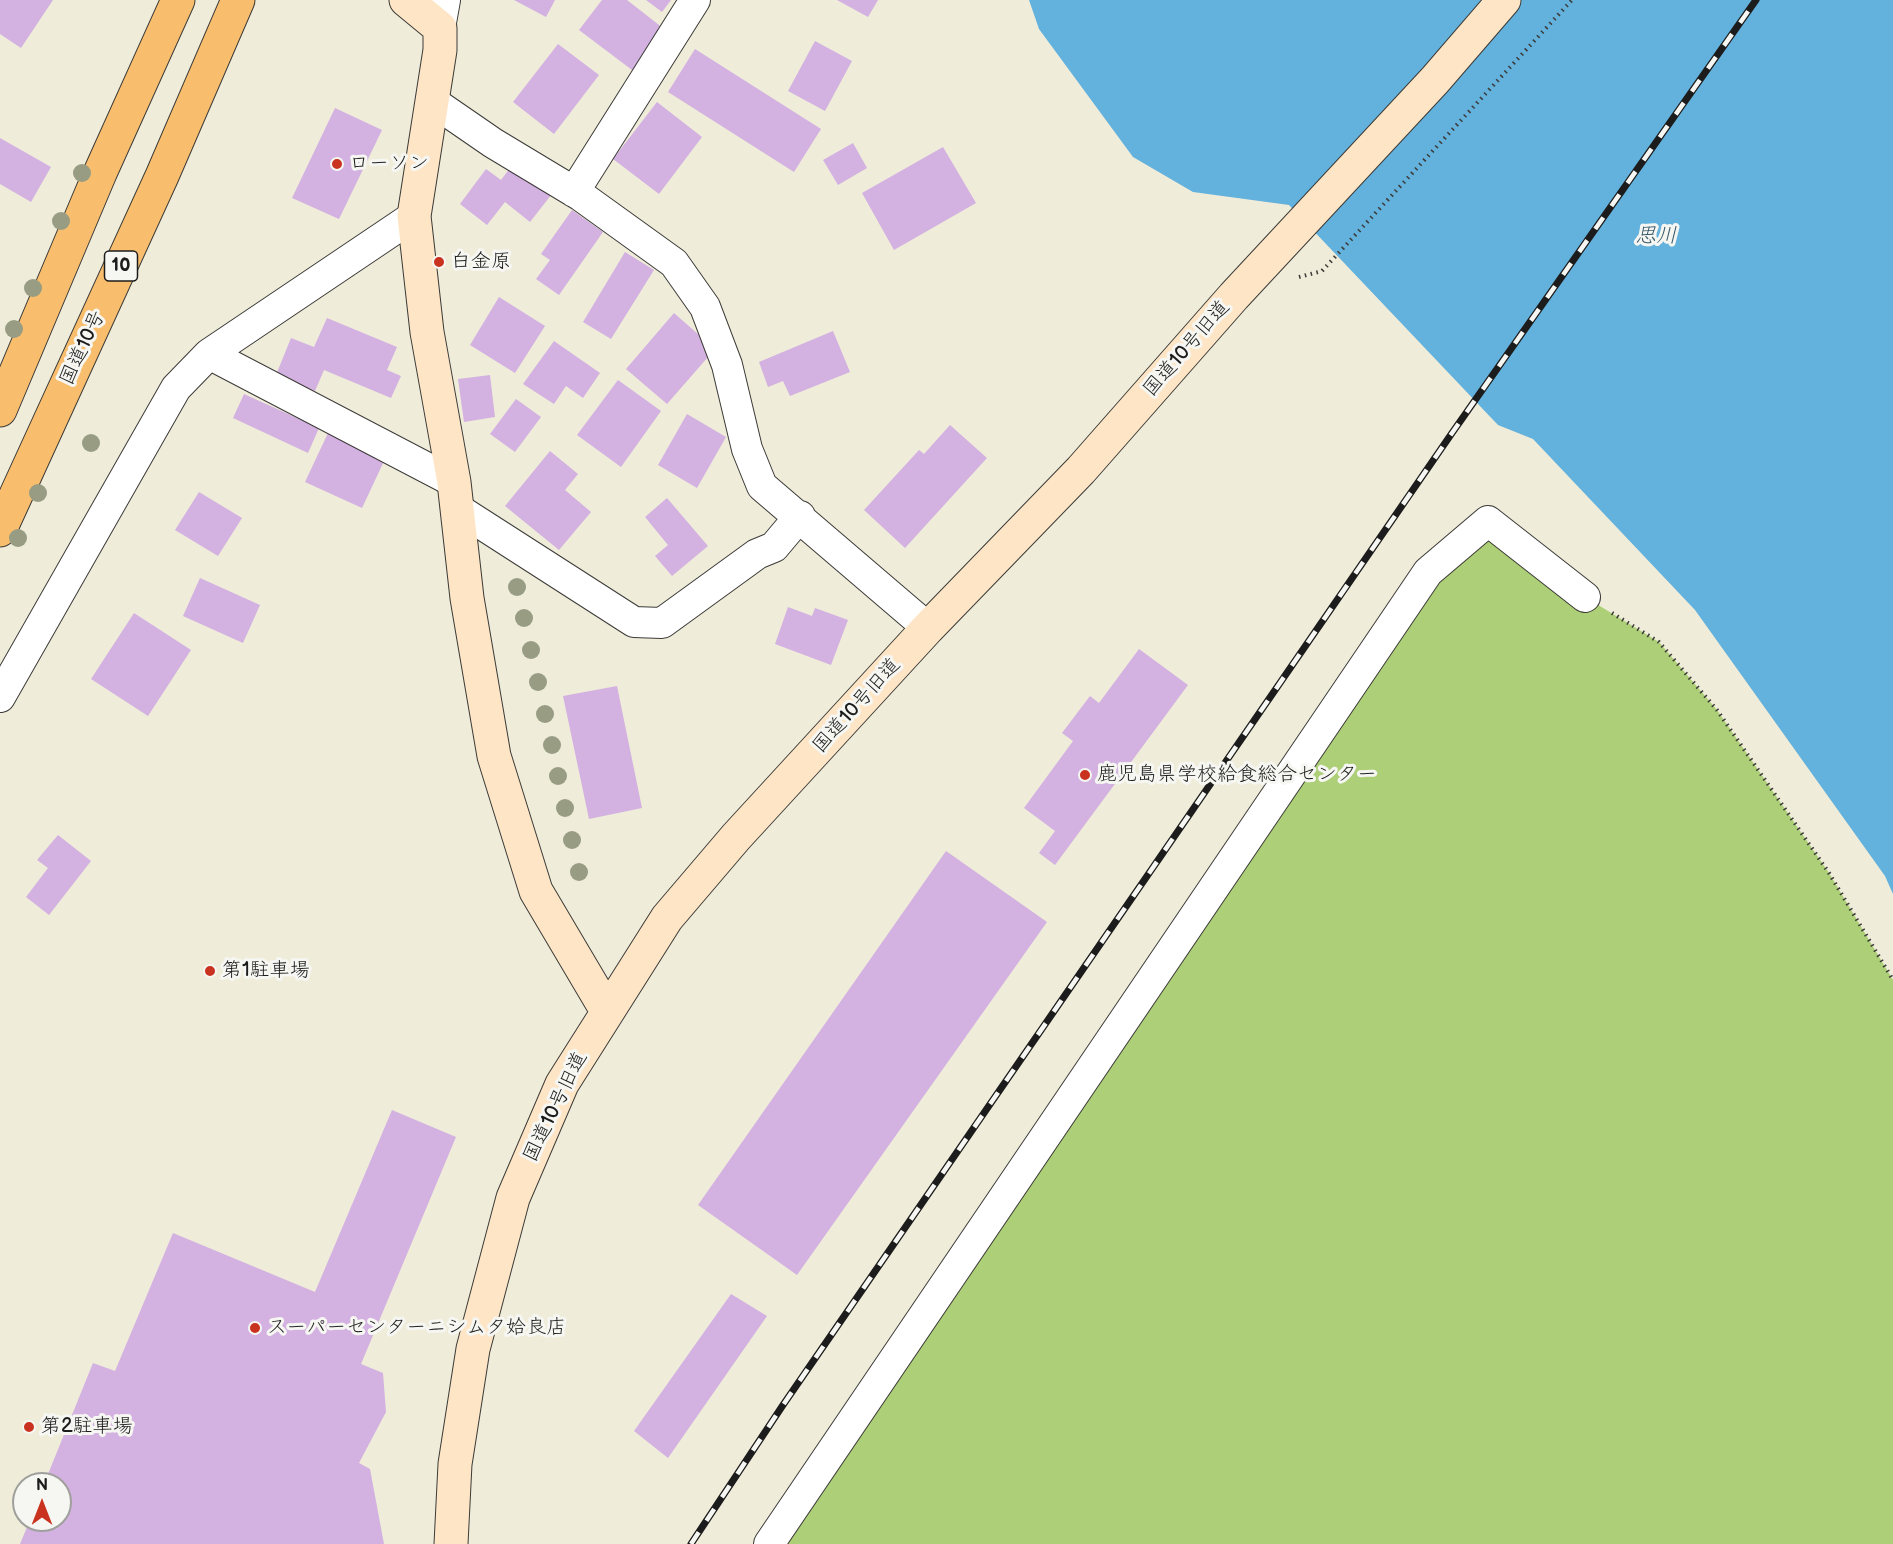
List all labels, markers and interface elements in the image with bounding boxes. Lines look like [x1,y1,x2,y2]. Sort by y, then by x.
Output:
place label: ローソン [349,152,429,176]
marker: ローソン [330,157,344,171]
water label: 思川 [1635,224,1677,250]
place label: 白金原 [451,250,511,274]
road number: 10 [104,251,138,281]
marker: 白金原 [432,255,446,269]
street label: 国道10号旧道 [1139,296,1235,402]
street label: 国道10号 [55,307,111,389]
street label: 国道10号旧道 [808,654,906,758]
place label: 鹿児島県学校給食総合センター [1097,763,1377,787]
marker: 鹿児島県学校給食総合センター [1078,768,1092,782]
place label: 第1駐車場 [222,959,310,983]
marker: 第1駐車場 [203,964,217,978]
street label: 国道10号旧道 [519,1048,593,1166]
place label: スーパーセンターニシムタ姶良店 [267,1316,566,1340]
marker: スーパーセンターニシムタ姶良店 [248,1321,262,1335]
place label: 第2駐車場 [41,1415,133,1439]
marker: 第2駐車場 [22,1420,36,1434]
north arrow [12,1472,72,1532]
text: N [36,1476,48,1495]

